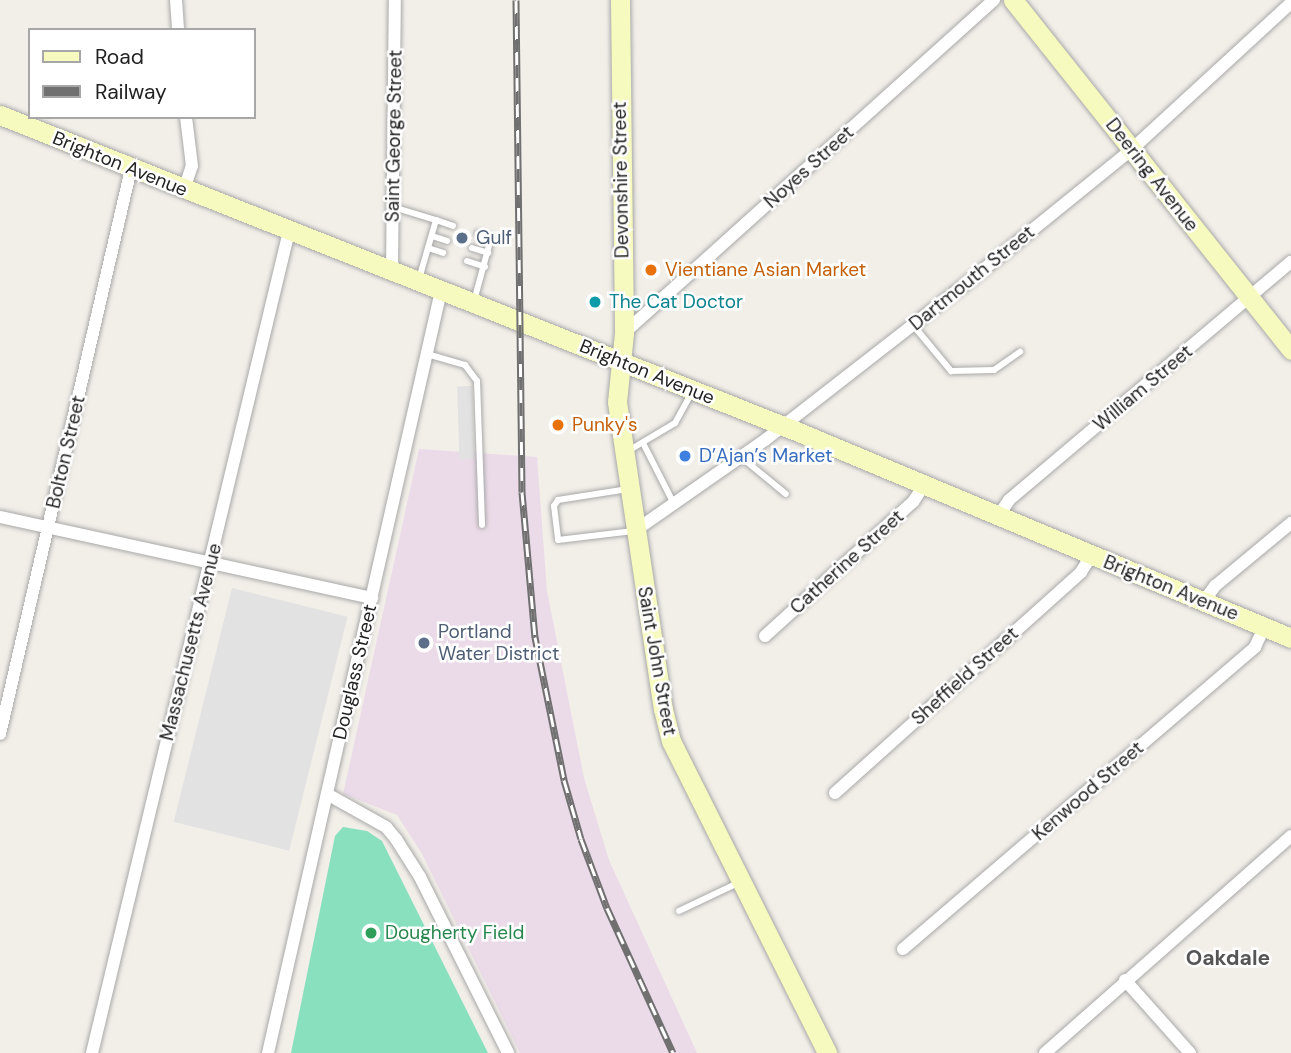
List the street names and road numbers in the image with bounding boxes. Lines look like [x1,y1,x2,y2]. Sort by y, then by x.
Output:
street label: Saint George Street [381,50,407,222]
street label: Devonshire Street [608,102,634,258]
street label: Deering Avenue [1101,114,1203,236]
street label: Noyes Street [760,121,858,213]
street label: Brighton Avenue [49,127,191,201]
street label: Dartmouth Street [905,221,1039,335]
street label: Brighton Avenue [576,335,718,409]
street label: William Street [1089,340,1197,436]
street label: Bolton Street [42,393,90,511]
street label: Catherine Street [785,505,909,619]
street label: Massachusetts Avenue [155,541,227,743]
street label: Brighton Avenue [1100,551,1242,625]
street label: Saint John Street [633,585,681,737]
street label: Douglass Street [328,602,382,742]
street label: Sheffield Street [907,622,1023,730]
street label: Kenwood Street [1028,737,1148,845]

